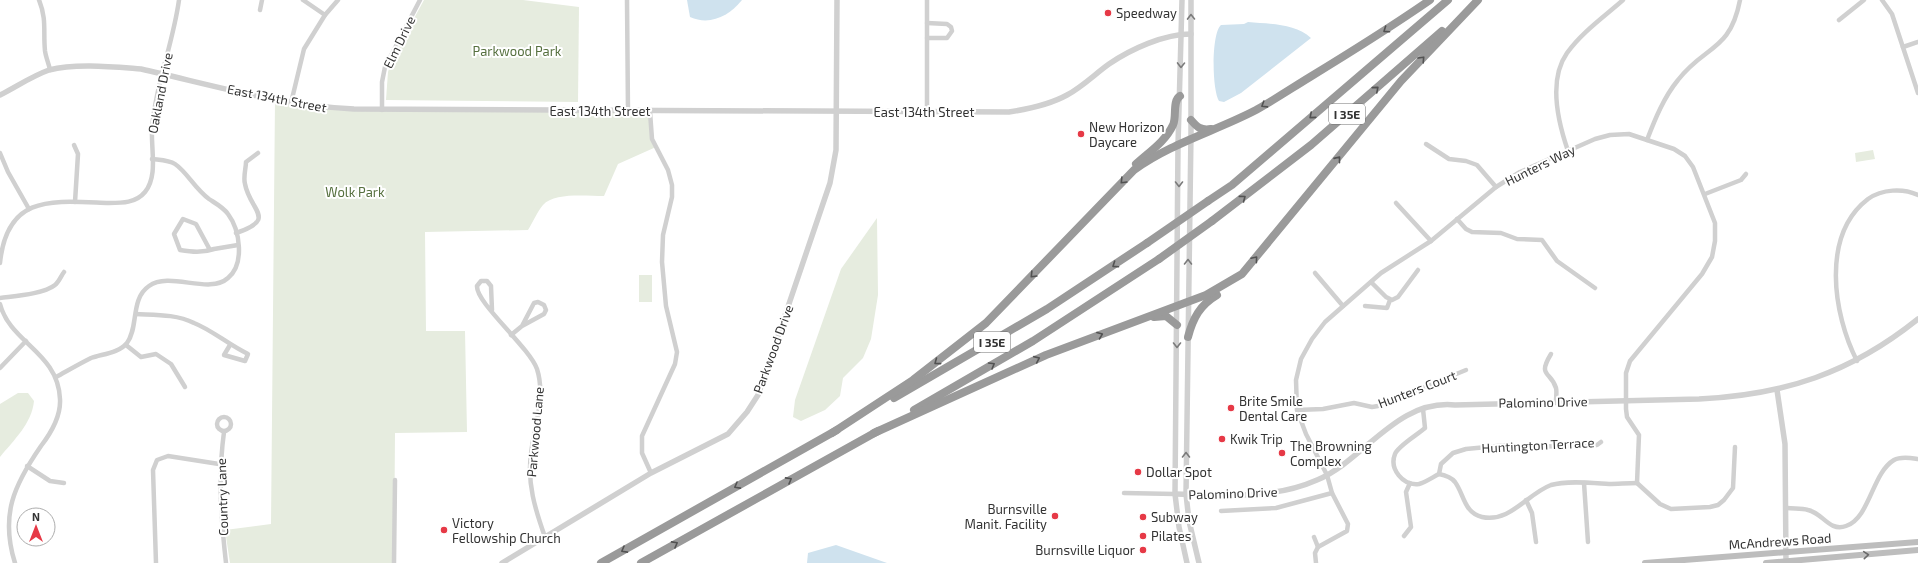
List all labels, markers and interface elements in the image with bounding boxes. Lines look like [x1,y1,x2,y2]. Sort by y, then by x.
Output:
place label: Speedway [1116,5,1177,21]
marker: Speedway [1103,8,1113,18]
street label: Elm Drive [379,13,419,71]
one-way arrow [1187,14,1195,20]
one-way arrow [1383,25,1390,33]
park label: Parkwood Park [473,43,562,59]
street label: Oakland Drive [144,51,176,135]
one-way arrow [1417,56,1425,64]
one-way arrow [1177,62,1185,68]
street label: East 134th Street [226,81,328,115]
one-way arrow [1371,86,1378,93]
one-way arrow [1261,101,1268,108]
street label: East 134th Street [550,103,650,119]
street label: East 134th Street [874,104,974,120]
road number: I 35E [1329,104,1365,124]
one-way arrow [1309,112,1317,119]
place label: New Horizon Daycare [1089,119,1165,150]
marker: New Horizon Daycare [1076,129,1086,139]
street label: Hunters Way [1502,141,1578,189]
one-way arrow [1334,156,1341,163]
one-way arrow [1120,176,1128,184]
one-way arrow [1175,181,1183,187]
park label: Wolk Park [325,184,385,200]
one-way arrow [1238,196,1245,203]
one-way arrow [1251,256,1258,264]
one-way arrow [1184,259,1192,265]
one-way arrow [1112,260,1119,267]
one-way arrow [1030,270,1038,278]
street label: Parkwood Drive [750,302,796,396]
one-way arrow [1097,331,1104,339]
road number: I 35E [974,332,1010,352]
one-way arrow [1173,342,1181,348]
one-way arrow [1032,356,1040,364]
one-way arrow [934,357,941,365]
one-way arrow [988,362,996,369]
street label: Hunters Court [1376,367,1458,411]
street label: Parkwood Lane [523,386,547,478]
place label: Brite Smile Dental Care [1239,393,1307,424]
street label: Palomino Drive [1498,393,1588,411]
marker: Brite Smile Dental Care [1226,403,1236,413]
place label: Kwik Trip [1230,431,1283,447]
marker: Kwik Trip [1217,434,1227,444]
street label: Huntington Terrace [1481,434,1595,456]
place label: The Browning Complex [1290,438,1372,469]
marker: The Browning Complex [1277,448,1287,458]
one-way arrow [1182,452,1190,458]
street label: Country Lane [213,458,231,536]
place label: Dollar Spot [1146,464,1212,480]
marker: Dollar Spot [1133,467,1143,477]
one-way arrow [785,478,792,485]
one-way arrow [734,482,741,489]
street label: Palomino Drive [1188,483,1278,503]
place label: Burnsville Manit. Facility [965,501,1047,532]
north arrow [16,507,56,547]
place label: Subway [1151,509,1198,525]
text: N [32,510,40,523]
marker: Burnsville Manit. Facility [1050,511,1060,521]
marker: Subway [1138,512,1148,522]
place label: Victory Fellowship Church [452,515,561,546]
marker: Victory Fellowship Church [439,525,449,535]
place label: Pilates [1151,528,1191,544]
street label: McAndrews Road [1728,529,1832,553]
marker: Pilates [1138,531,1148,541]
one-way arrow [671,541,678,549]
place label: Burnsville Liquor [1035,542,1135,558]
marker: Burnsville Liquor [1138,545,1148,555]
one-way arrow [621,546,628,553]
one-way arrow [1863,550,1869,559]

